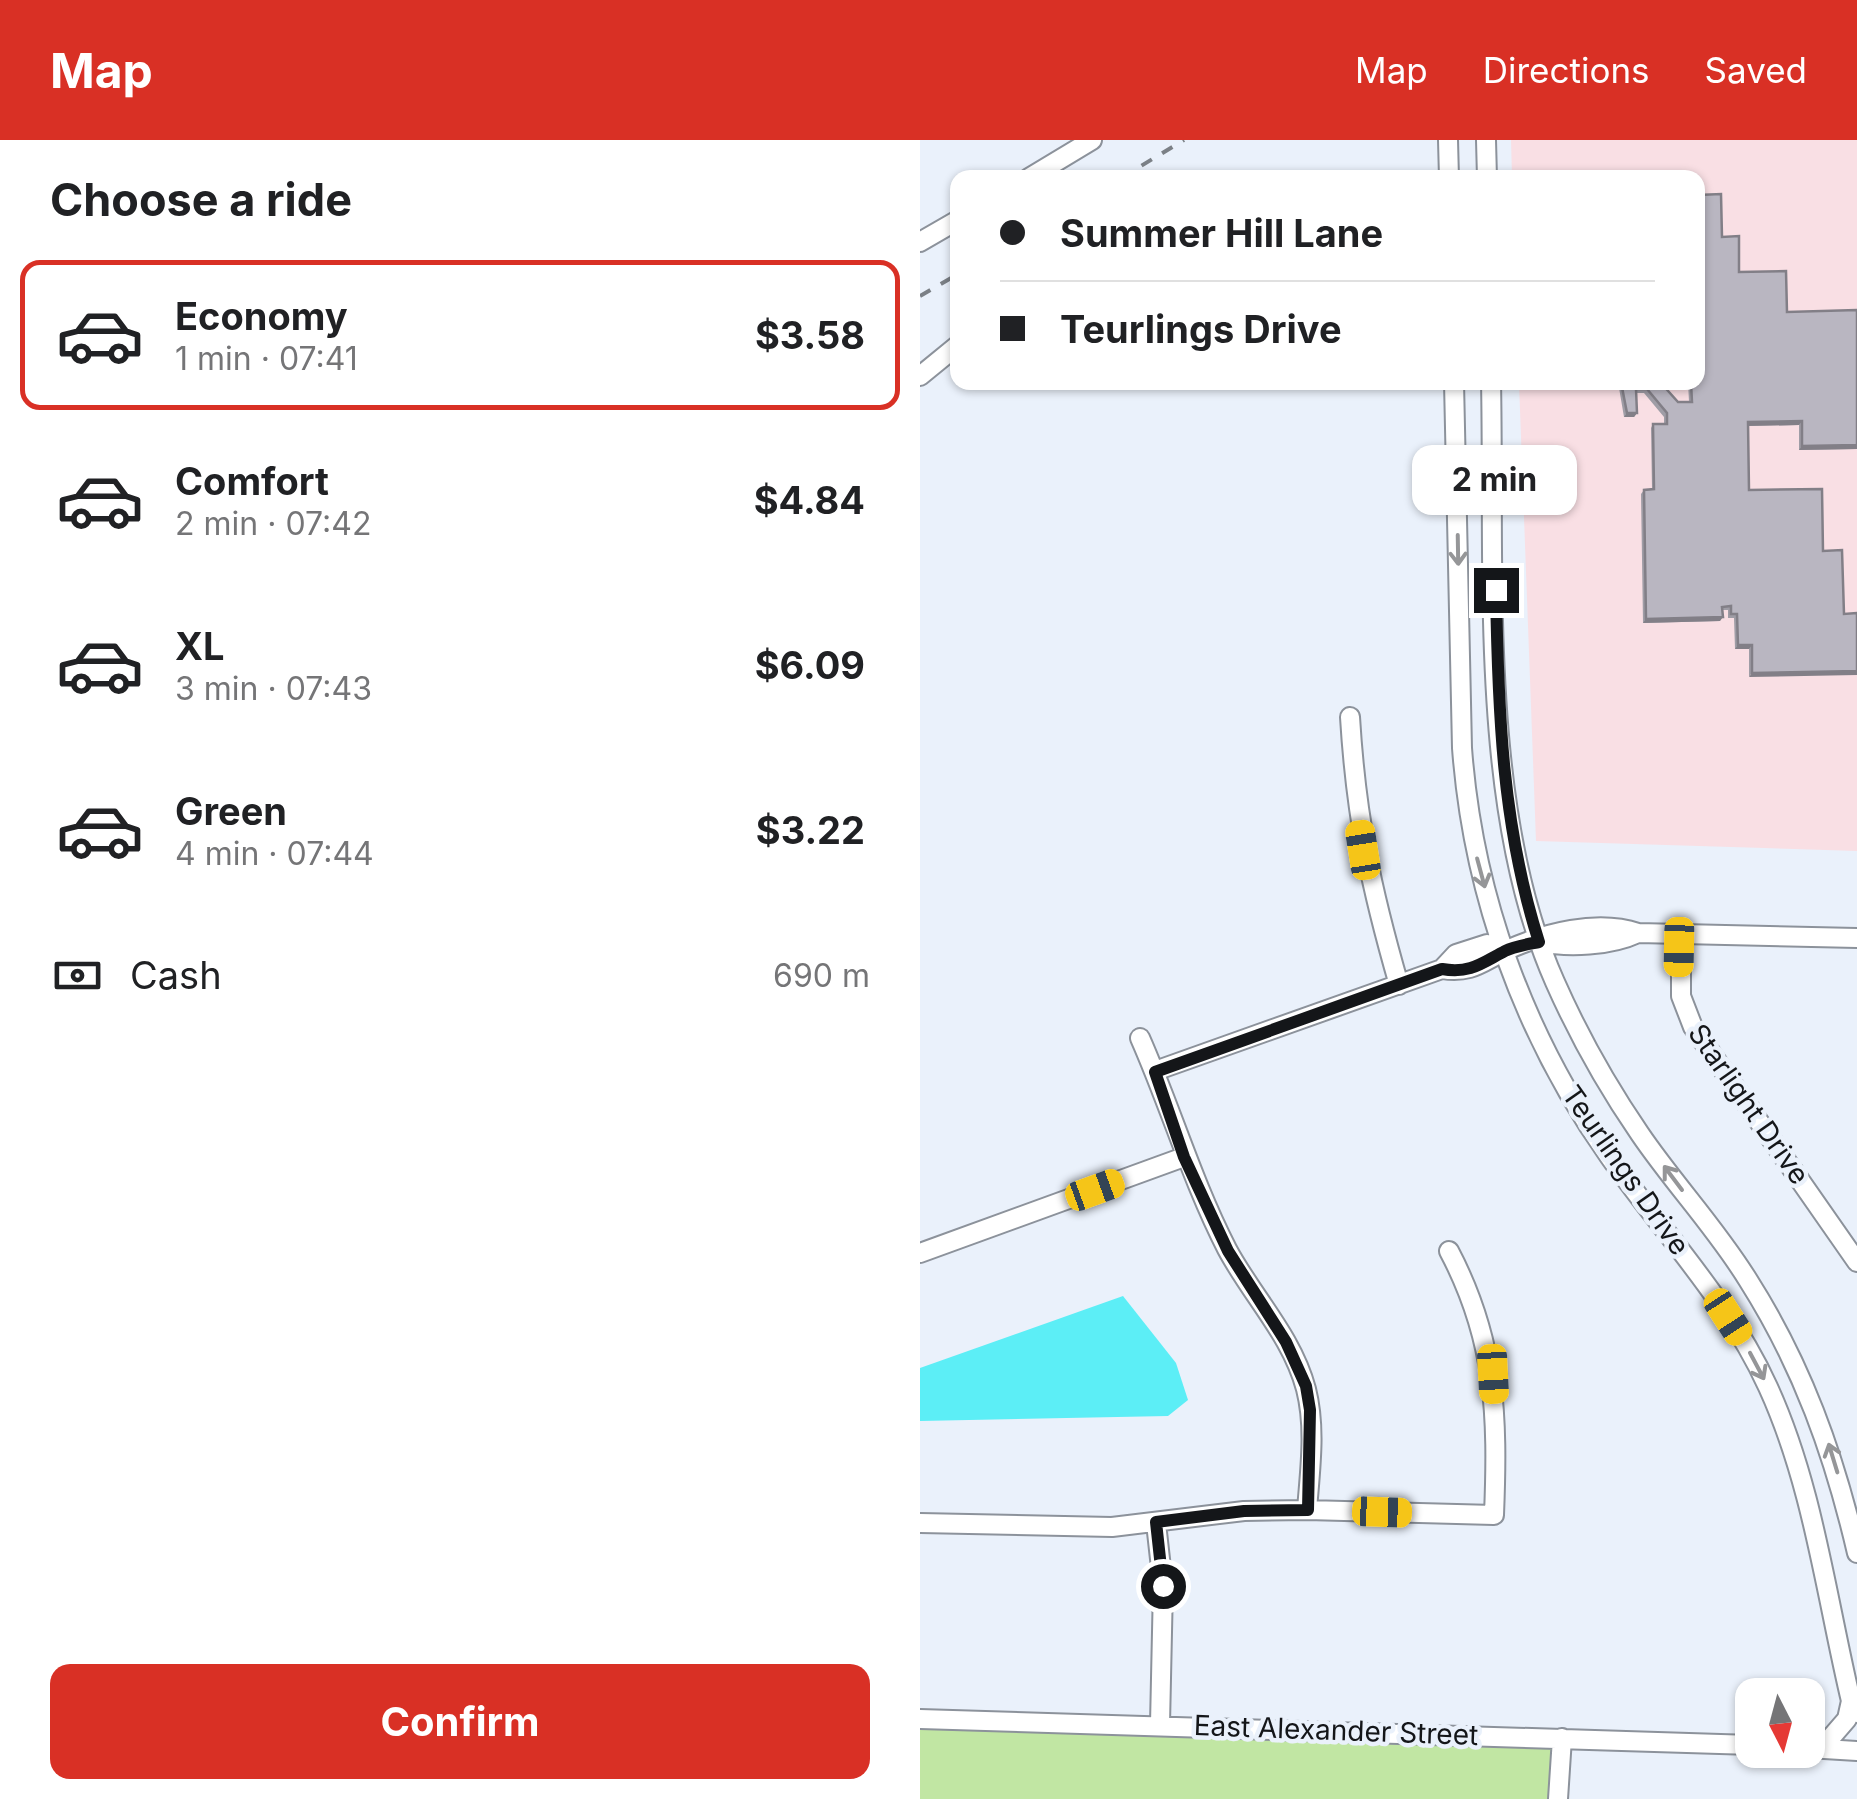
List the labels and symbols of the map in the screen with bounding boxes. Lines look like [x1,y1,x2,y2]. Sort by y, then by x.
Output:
callout: 2 min [1414,445,1578,515]
one-way arrow [1448,533,1467,565]
route end [1474,568,1519,613]
car [1343,818,1383,882]
one-way arrow [1472,857,1491,888]
car [1663,917,1695,977]
street label: Starlight Drive [1681,1017,1817,1191]
street label: Teurlings Drive [1555,1079,1697,1261]
one-way arrow [1662,1165,1683,1192]
car [1062,1166,1128,1214]
car [1699,1284,1757,1350]
car [1476,1343,1510,1405]
one-way arrow [1748,1351,1767,1381]
one-way arrow [1823,1443,1841,1474]
car [1351,1496,1413,1528]
route start [1141,1564,1186,1609]
north arrow [1735,1678,1825,1768]
street label: East Alexander Street [1193,1708,1479,1752]

